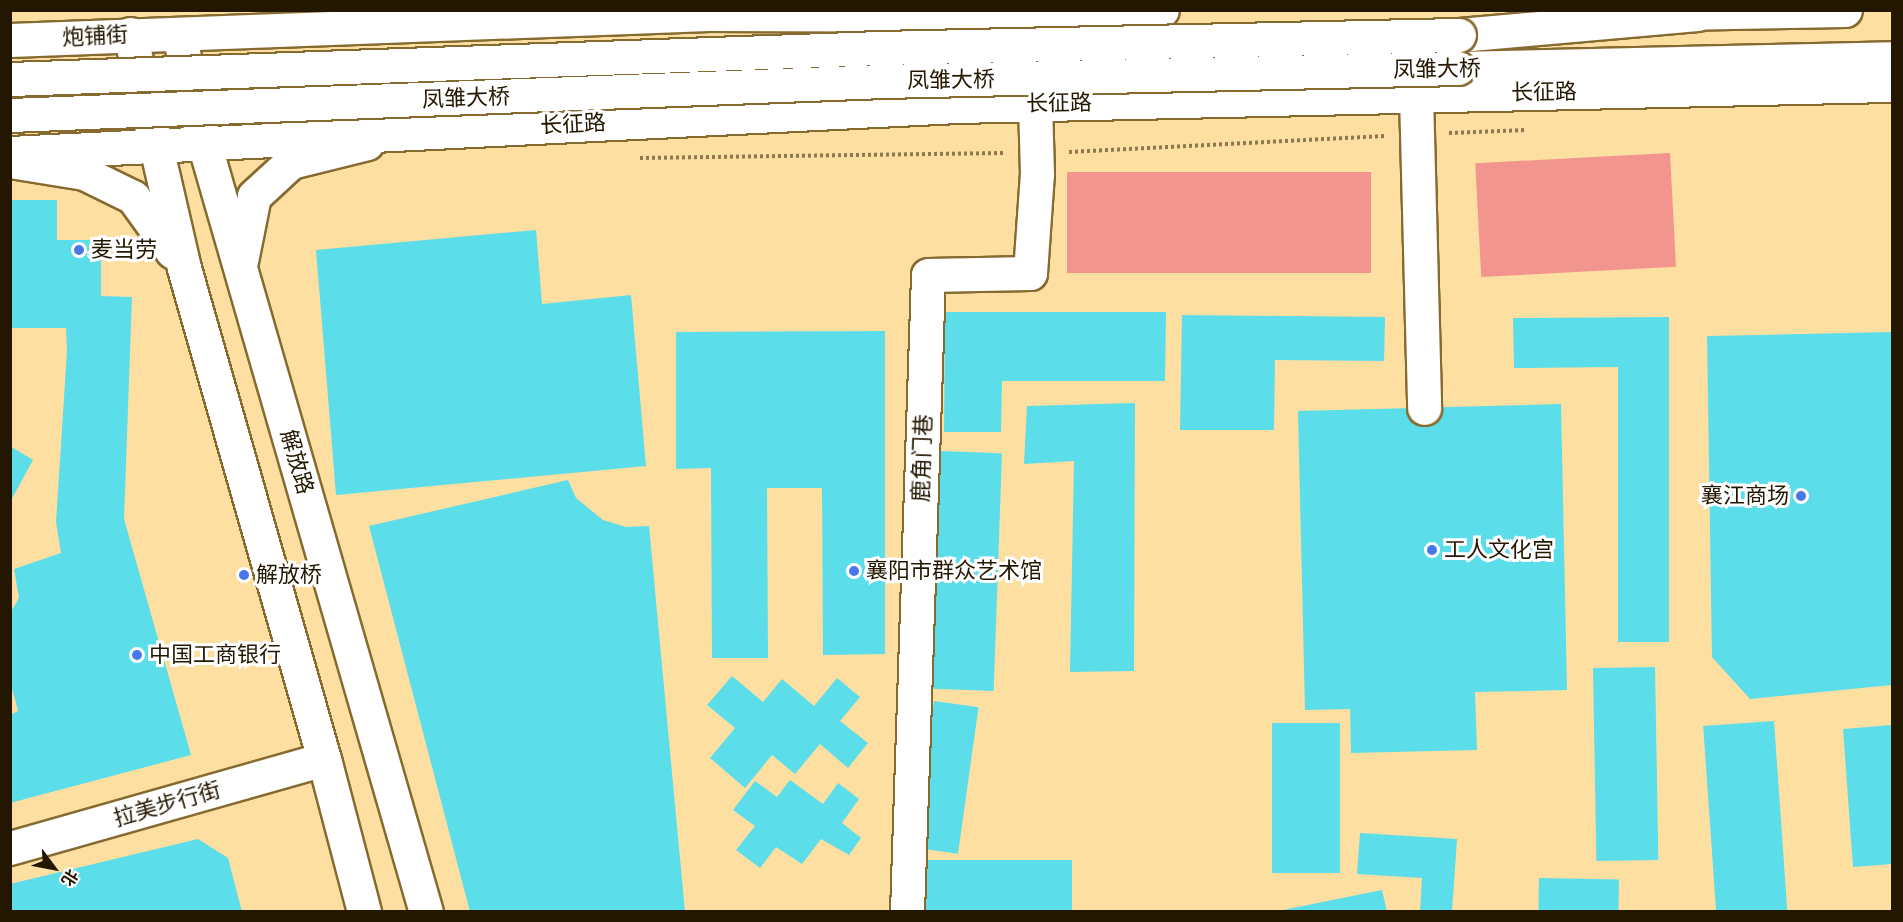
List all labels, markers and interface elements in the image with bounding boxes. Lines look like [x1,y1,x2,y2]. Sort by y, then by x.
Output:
street label: 炮铺街 [61,21,129,51]
street label: 凤雏大桥 [1393,55,1481,83]
street label: 凤雏大桥 [907,66,995,94]
street label: 长征路 [1511,78,1577,106]
street label: 凤雏大桥 [422,83,510,113]
street label: 长征路 [1026,89,1092,117]
street label: 长征路 [539,109,607,139]
place label: 麦当劳 [91,237,157,263]
marker: 麦当劳 [72,243,86,257]
street label: 鹿角门巷 [907,414,937,502]
street label: 解放路 [275,427,319,497]
place label: 襄江商场 [1701,483,1789,509]
marker: 襄江商场 [1794,489,1808,503]
place label: 工人文化宫 [1444,537,1554,563]
marker: 工人文化宫 [1425,543,1439,557]
place label: 襄阳市群众艺术馆 [866,558,1042,584]
place label: 解放桥 [256,562,322,588]
marker: 襄阳市群众艺术馆 [847,564,861,578]
marker: 解放桥 [237,568,251,582]
place label: 中国工商银行 [149,642,281,668]
marker: 中国工商银行 [130,648,144,662]
street label: 拉美步行街 [110,776,224,832]
north arrow [24,838,84,898]
text: 北 [56,865,84,891]

